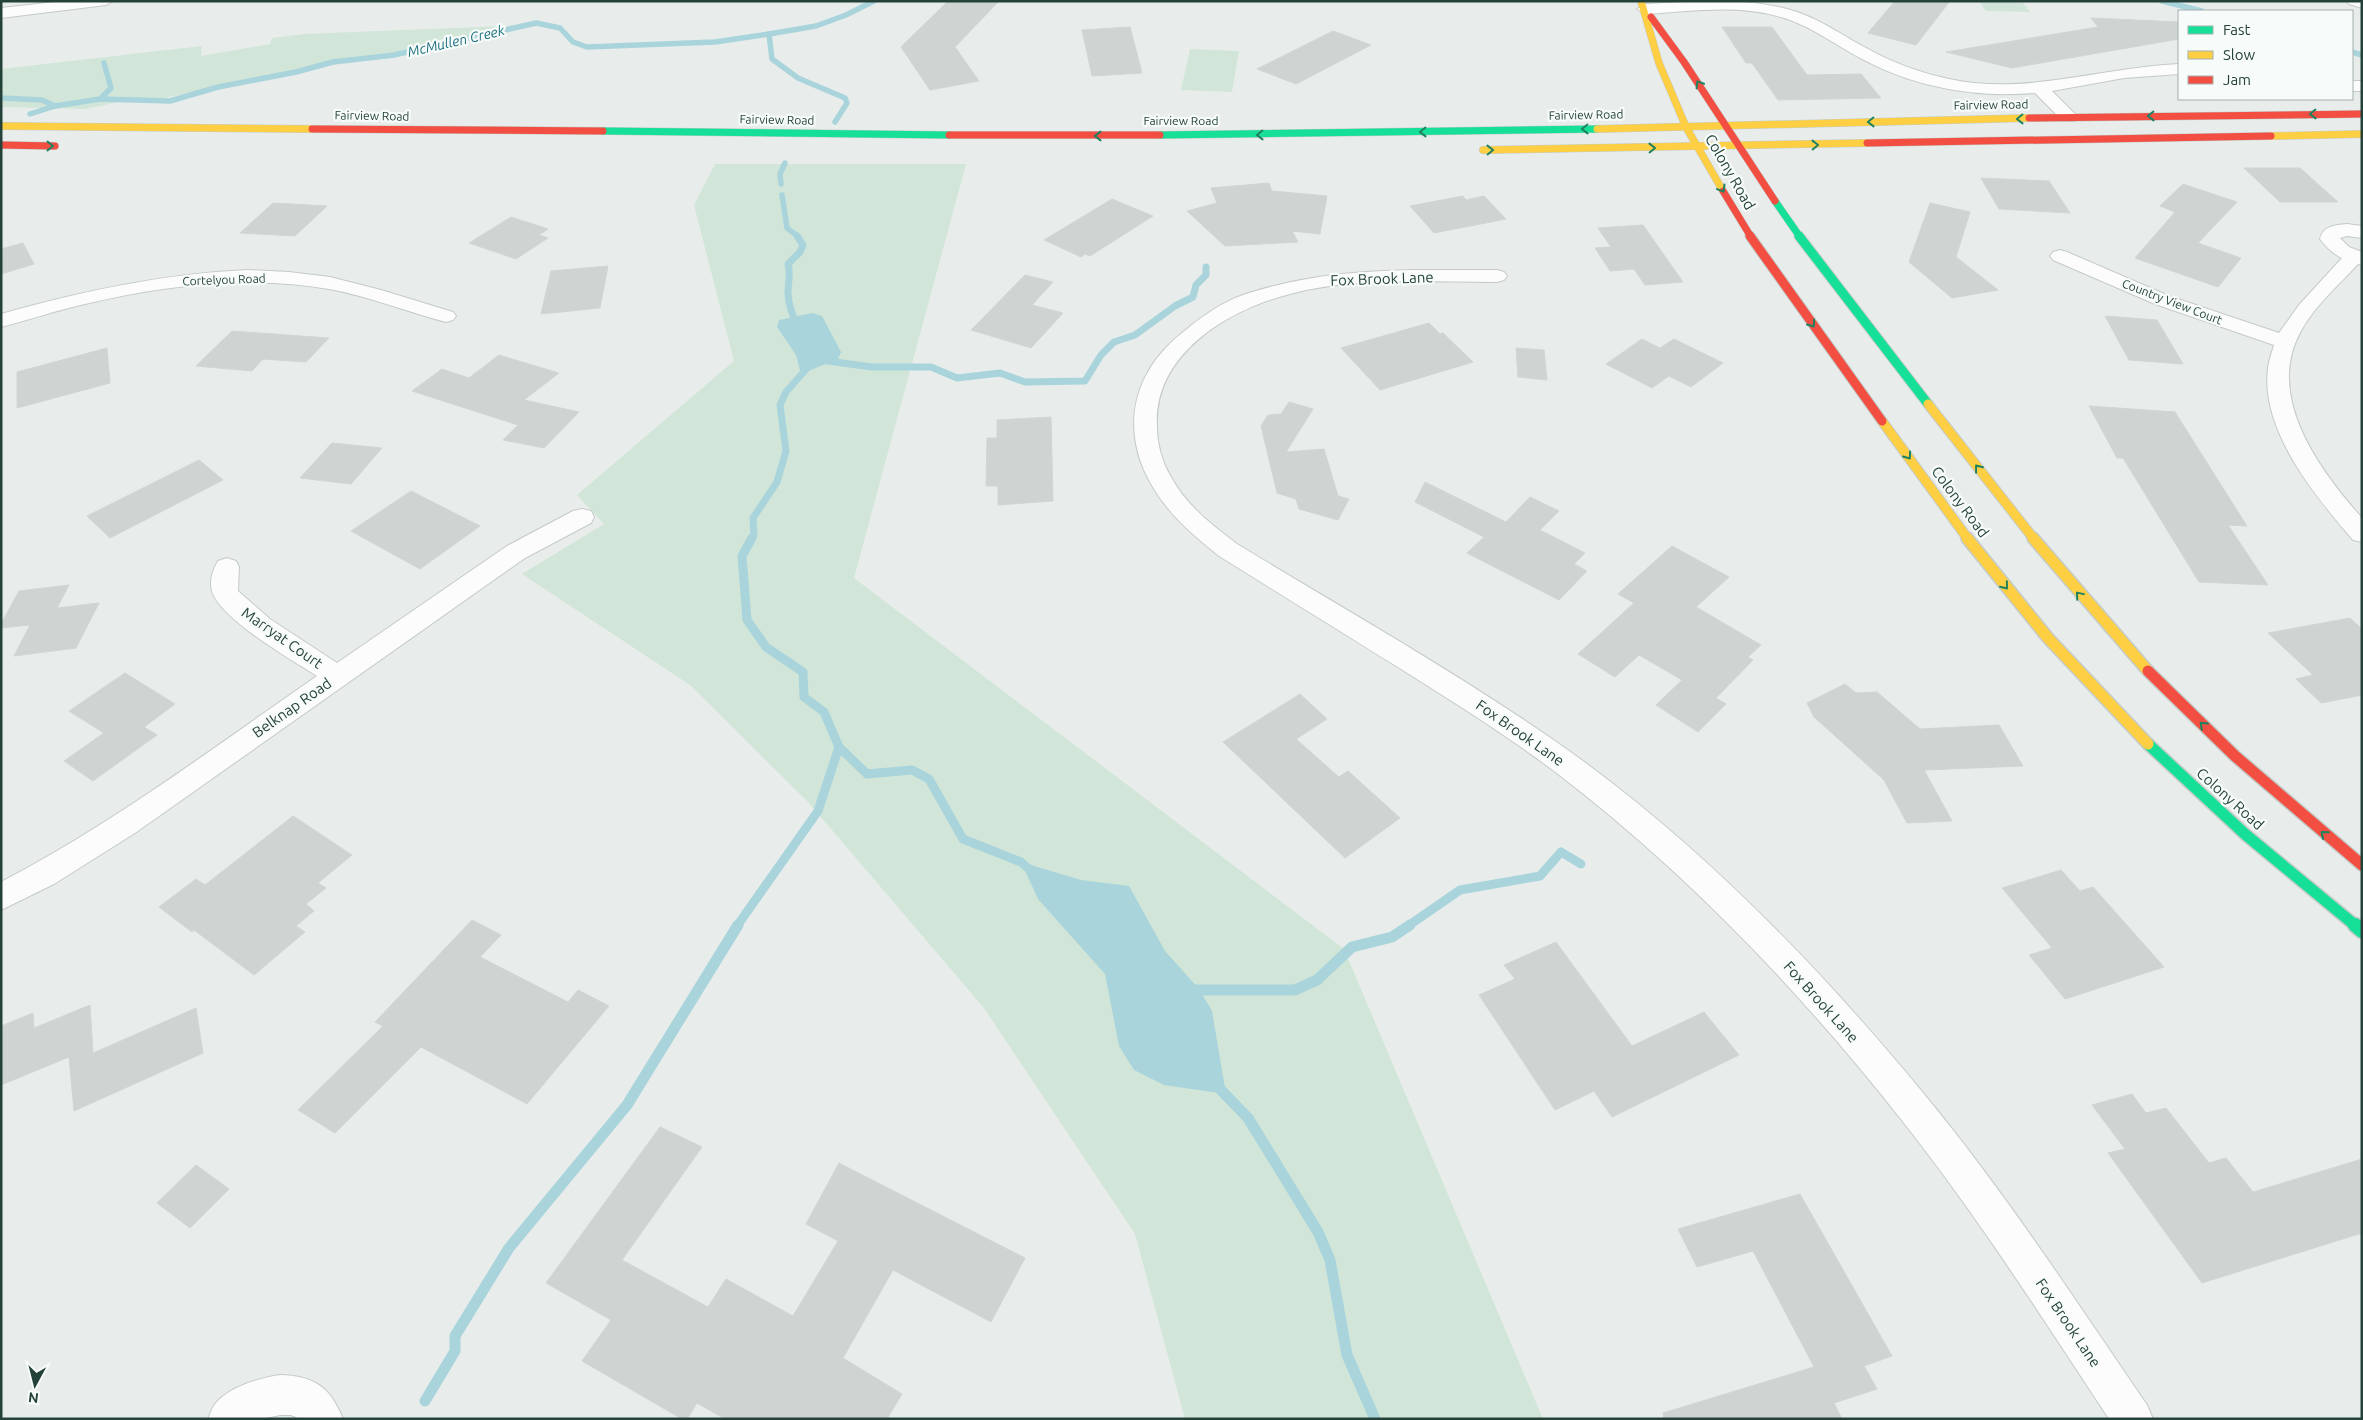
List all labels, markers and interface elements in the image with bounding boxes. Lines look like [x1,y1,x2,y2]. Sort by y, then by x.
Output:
legend [2178,10,2353,100]
text: Fast [2223,21,2251,38]
water label: McMullen Creek [406,22,507,60]
text: Slow [2223,46,2256,63]
text: Jam [2223,71,2251,88]
one-way arrow [1695,81,1705,90]
street label: Fairview Road [1953,97,2029,112]
street label: Fairview Road [1548,107,1624,122]
street label: Fairview Road [334,108,410,123]
one-way arrow [2309,109,2316,119]
one-way arrow [2146,111,2154,121]
street label: Fairview Road [739,112,815,127]
one-way arrow [2016,113,2024,124]
street label: Fairview Road [1144,114,1218,127]
one-way arrow [1866,117,1874,127]
one-way arrow [1581,124,1588,134]
one-way arrow [1418,127,1426,137]
one-way arrow [1256,129,1264,140]
one-way arrow [1093,131,1101,141]
street label: Colony Road [1702,131,1759,213]
one-way arrow [1812,140,1819,150]
one-way arrow [46,141,54,151]
one-way arrow [1649,143,1657,153]
one-way arrow [1486,145,1494,155]
one-way arrow [1716,184,1726,193]
street label: Fox Brook Lane [1330,268,1434,289]
street label: Cortelyou Road [182,272,266,287]
street label: Country View Court [2120,276,2224,327]
one-way arrow [1806,318,1815,328]
one-way arrow [1902,450,1910,459]
street label: Colony Road [1928,463,1993,541]
one-way arrow [1975,465,1983,474]
one-way arrow [2000,580,2009,589]
one-way arrow [2077,592,2085,601]
street label: Marryat Court [239,603,326,672]
street label: Belknap Road [249,674,334,741]
street label: Fox Brook Lane [1473,696,1568,769]
one-way arrow [2200,722,2209,731]
street label: Colony Road [2193,764,2267,833]
one-way arrow [2321,832,2330,840]
street label: Fox Brook Lane [1780,958,1862,1046]
street label: Fox Brook Lane [2032,1275,2104,1370]
north arrow [10,1360,60,1410]
text: N [27,1389,40,1406]

